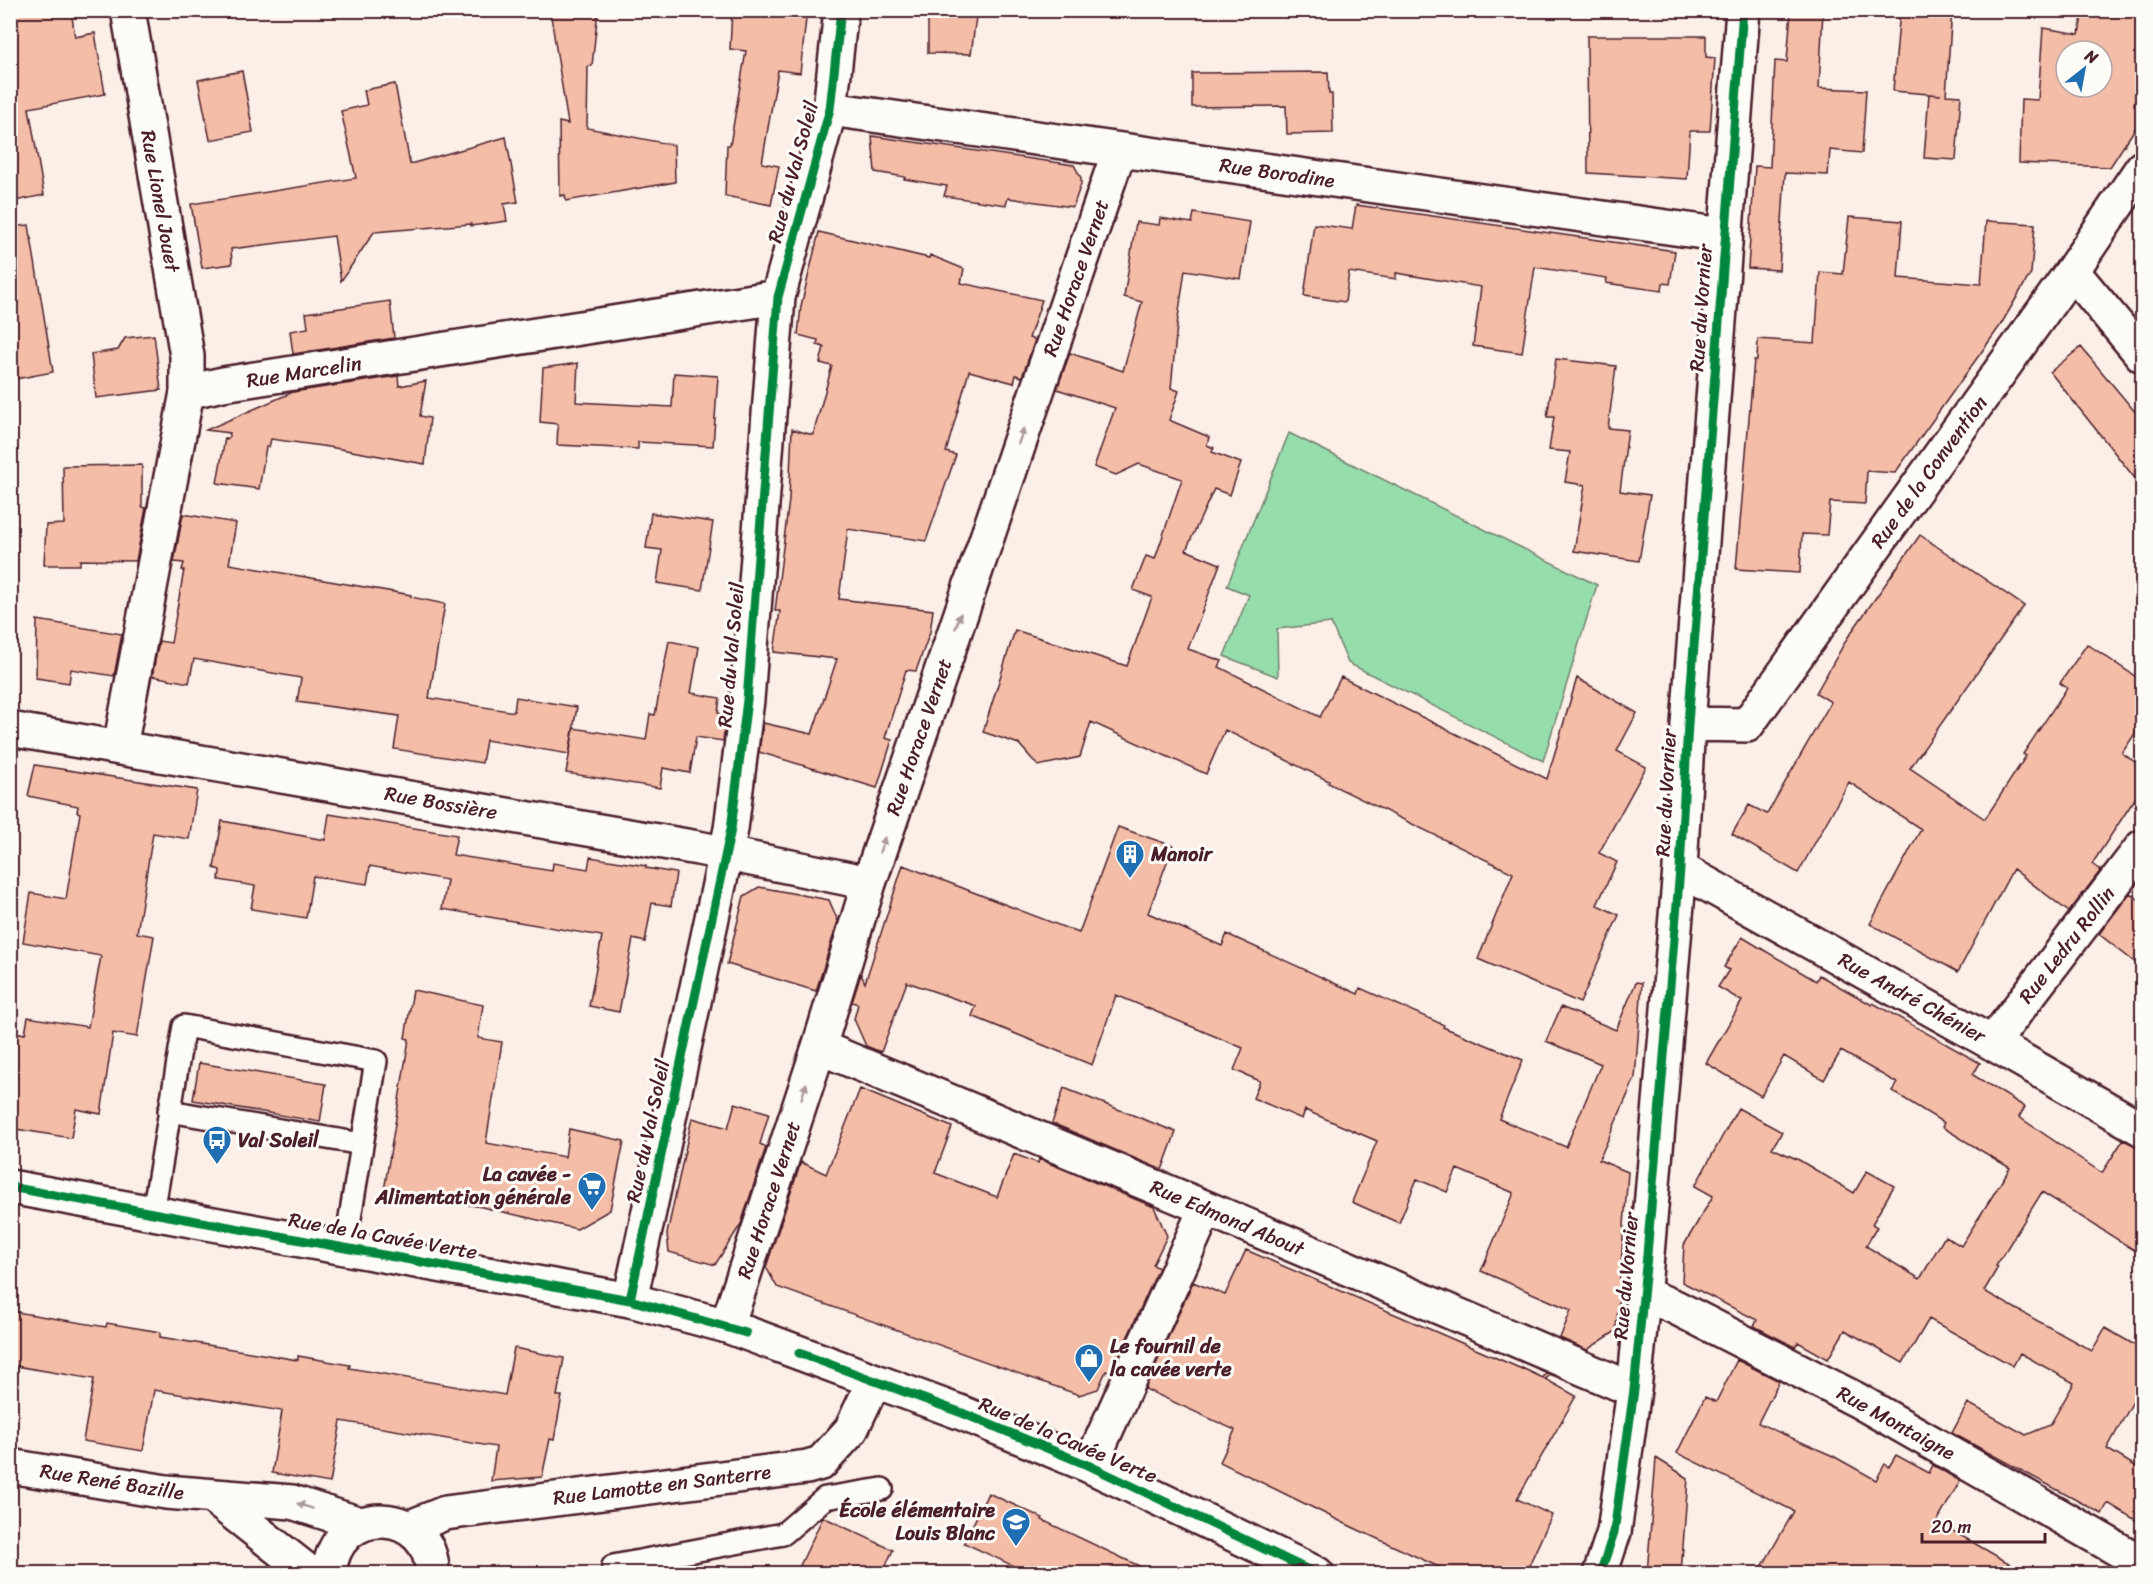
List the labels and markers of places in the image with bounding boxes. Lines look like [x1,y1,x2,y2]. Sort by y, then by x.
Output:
place label: Manoir [1150,837,1214,872]
building icon: Manoir [1114,838,1146,880]
place label: Val Soleil [238,1123,320,1158]
bus stop icon: Val Soleil [201,1124,233,1166]
place label: La cavée - Alimentation générale [374,1157,572,1215]
supermarket icon: La cavée - Alimentation générale [576,1170,608,1212]
place label: Le fournil de la cavée verte [1109,1329,1232,1387]
shop icon: Le fournil de la cavée verte [1073,1342,1105,1384]
place label: École élémentaire Louis Blanc [839,1493,996,1551]
school or university icon: École élémentaire Louis Blanc [1000,1506,1032,1548]

